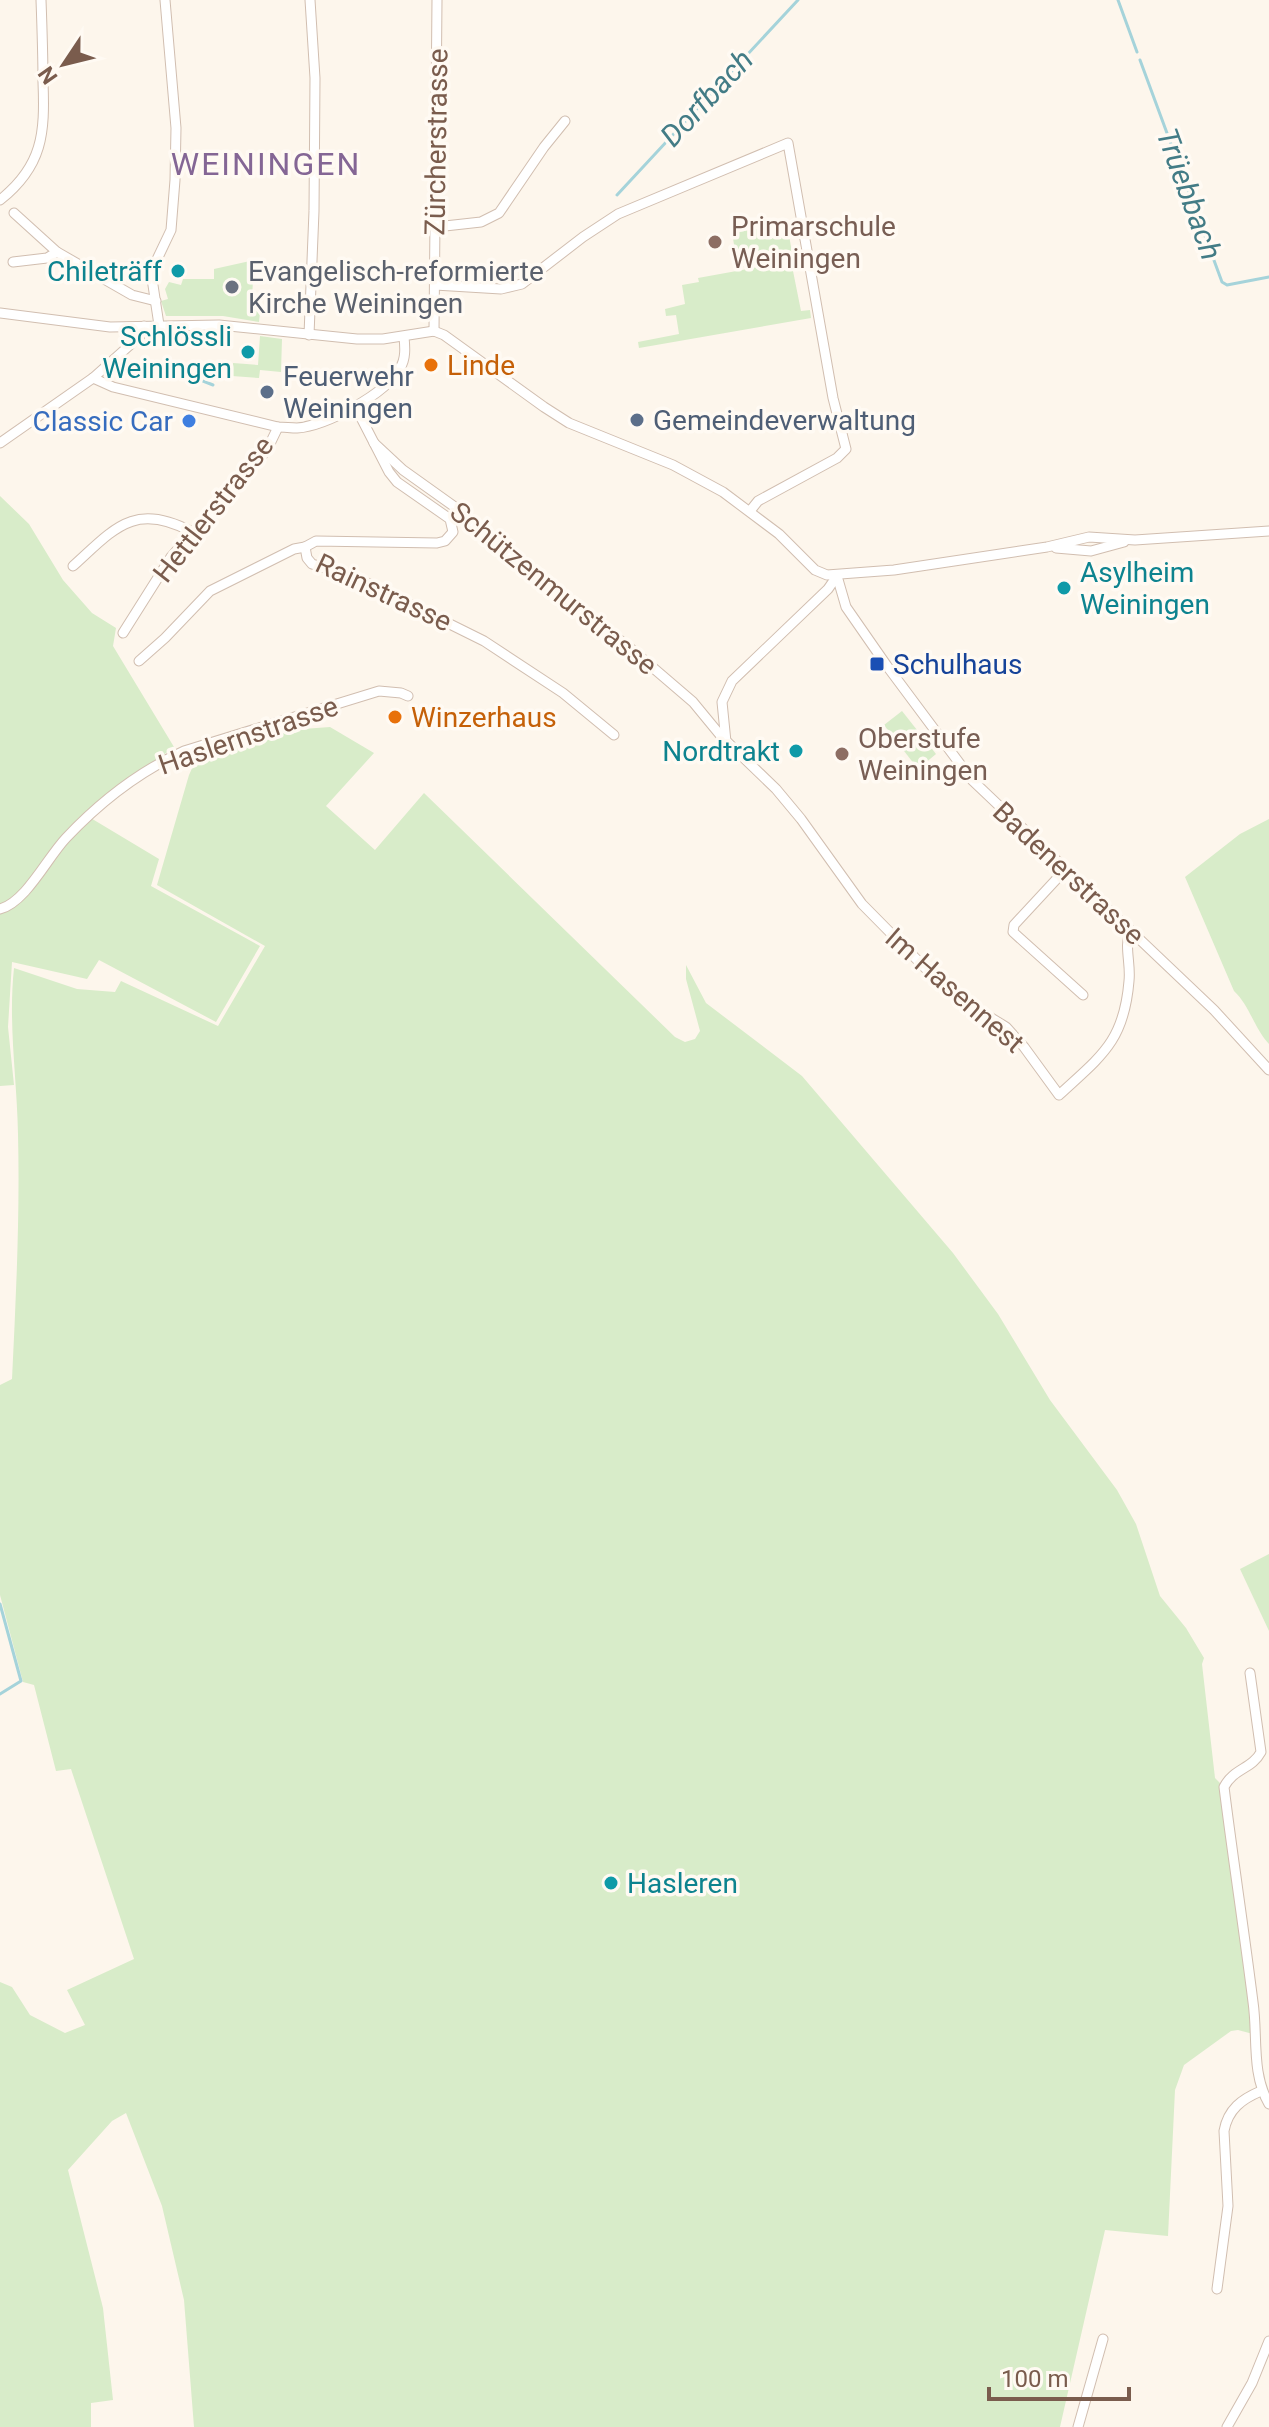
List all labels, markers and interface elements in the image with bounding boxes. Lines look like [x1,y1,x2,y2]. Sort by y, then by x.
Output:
north arrow [24,24,104,104]
water label: Dorfbach [653,42,760,153]
street label: Zürcherstrasse [418,48,455,236]
text: N [33,62,63,89]
water label: Trüebbach [1150,123,1229,264]
district label: WEININGEN [171,145,361,183]
place label: Primarschule Weiningen [731,210,896,275]
marker: Primarschule Weiningen [706,233,724,251]
place label: Chileträff [47,255,162,288]
place label: Evangelisch-reformierte Kirche Weiningen [248,255,544,320]
marker: Chileträff [169,262,187,280]
marker: Evangelisch-reformierte Kirche Weiningen [223,278,241,296]
place label: Schlössli Weiningen [102,320,232,385]
marker: Schlössli Weiningen [239,343,257,361]
place label: Linde [447,349,515,382]
marker: Linde [422,356,440,374]
place label: Feuerwehr Weiningen [283,360,414,425]
marker: Feuerwehr Weiningen [258,383,276,401]
place label: Gemeindeverwaltung [653,404,916,437]
place label: Classic Car [32,405,174,438]
marker: Gemeindeverwaltung [628,411,646,429]
marker: Classic Car [180,412,198,430]
street label: Hettlerstrasse [146,430,281,589]
street label: Schützenmurstrasse [444,495,664,682]
street label: Rainstrasse [311,547,457,638]
place label: Asylheim Weiningen [1080,556,1210,621]
marker: Asylheim Weiningen [1055,579,1073,597]
place label: Schulhaus [893,648,1023,681]
marker: Schulhaus [868,655,886,673]
street label: Haslernstrasse [154,689,342,782]
place label: Winzerhaus [411,701,557,734]
marker: Winzerhaus [386,708,404,726]
place label: Oberstufe Weiningen [858,722,988,787]
place label: Nordtrakt [662,735,780,768]
marker: Nordtrakt [787,742,805,760]
marker: Oberstufe Weiningen [833,745,851,763]
street label: Badenerstrasse [986,795,1151,952]
street label: Im Hasennest [879,921,1031,1060]
place label: Hasleren [627,1867,738,1900]
marker: Hasleren [602,1874,620,1892]
scale bar [989,2351,1129,2401]
text: 100 m [1001,2365,1068,2393]

